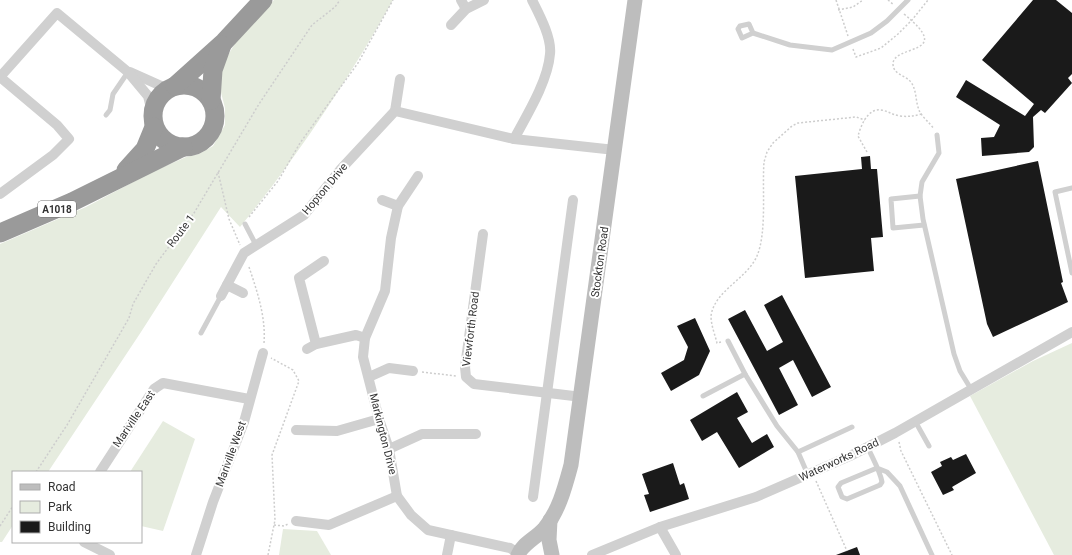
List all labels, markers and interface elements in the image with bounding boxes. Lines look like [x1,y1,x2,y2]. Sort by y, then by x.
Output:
street label: Hopton Drive [300,160,351,218]
road number: A1018 [38,201,76,217]
street label: Route 1 [165,212,197,250]
street label: Stockton Road [589,226,611,298]
street label: Viewforth Road [460,291,482,367]
street label: Mariville East [110,388,158,450]
street label: Markington Drive [367,392,399,476]
street label: Mariville West [213,419,249,488]
street label: Waterworks Road [797,436,881,484]
legend [12,471,142,543]
text: Road [48,480,76,494]
text: Park [48,500,73,514]
text: Building [48,520,91,534]

